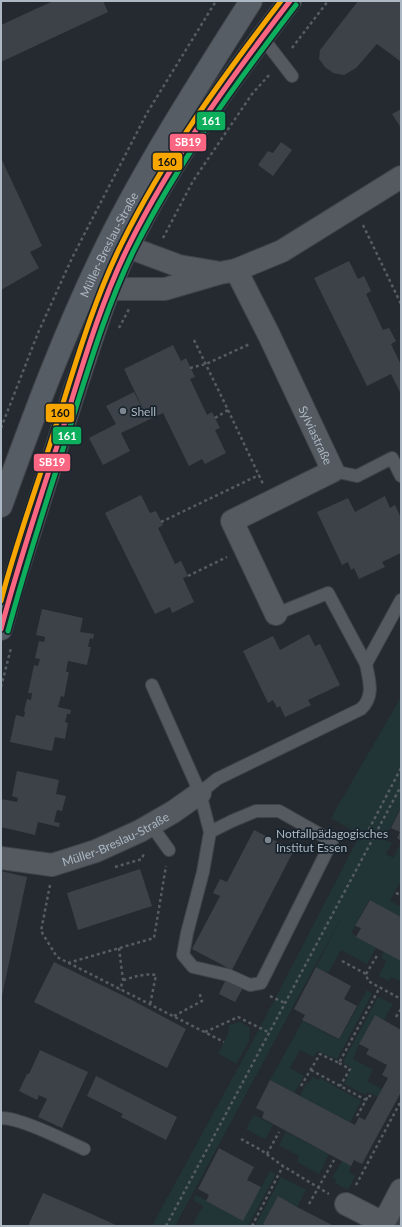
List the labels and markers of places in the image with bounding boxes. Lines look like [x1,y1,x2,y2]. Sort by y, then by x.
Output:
place label: Shell [131,404,156,419]
marker: Shell [118,406,128,416]
place label: Notfallpädagogisches Institut Essen [276,826,388,855]
marker: Notfallpädagogisches Institut Essen [263,835,273,845]

